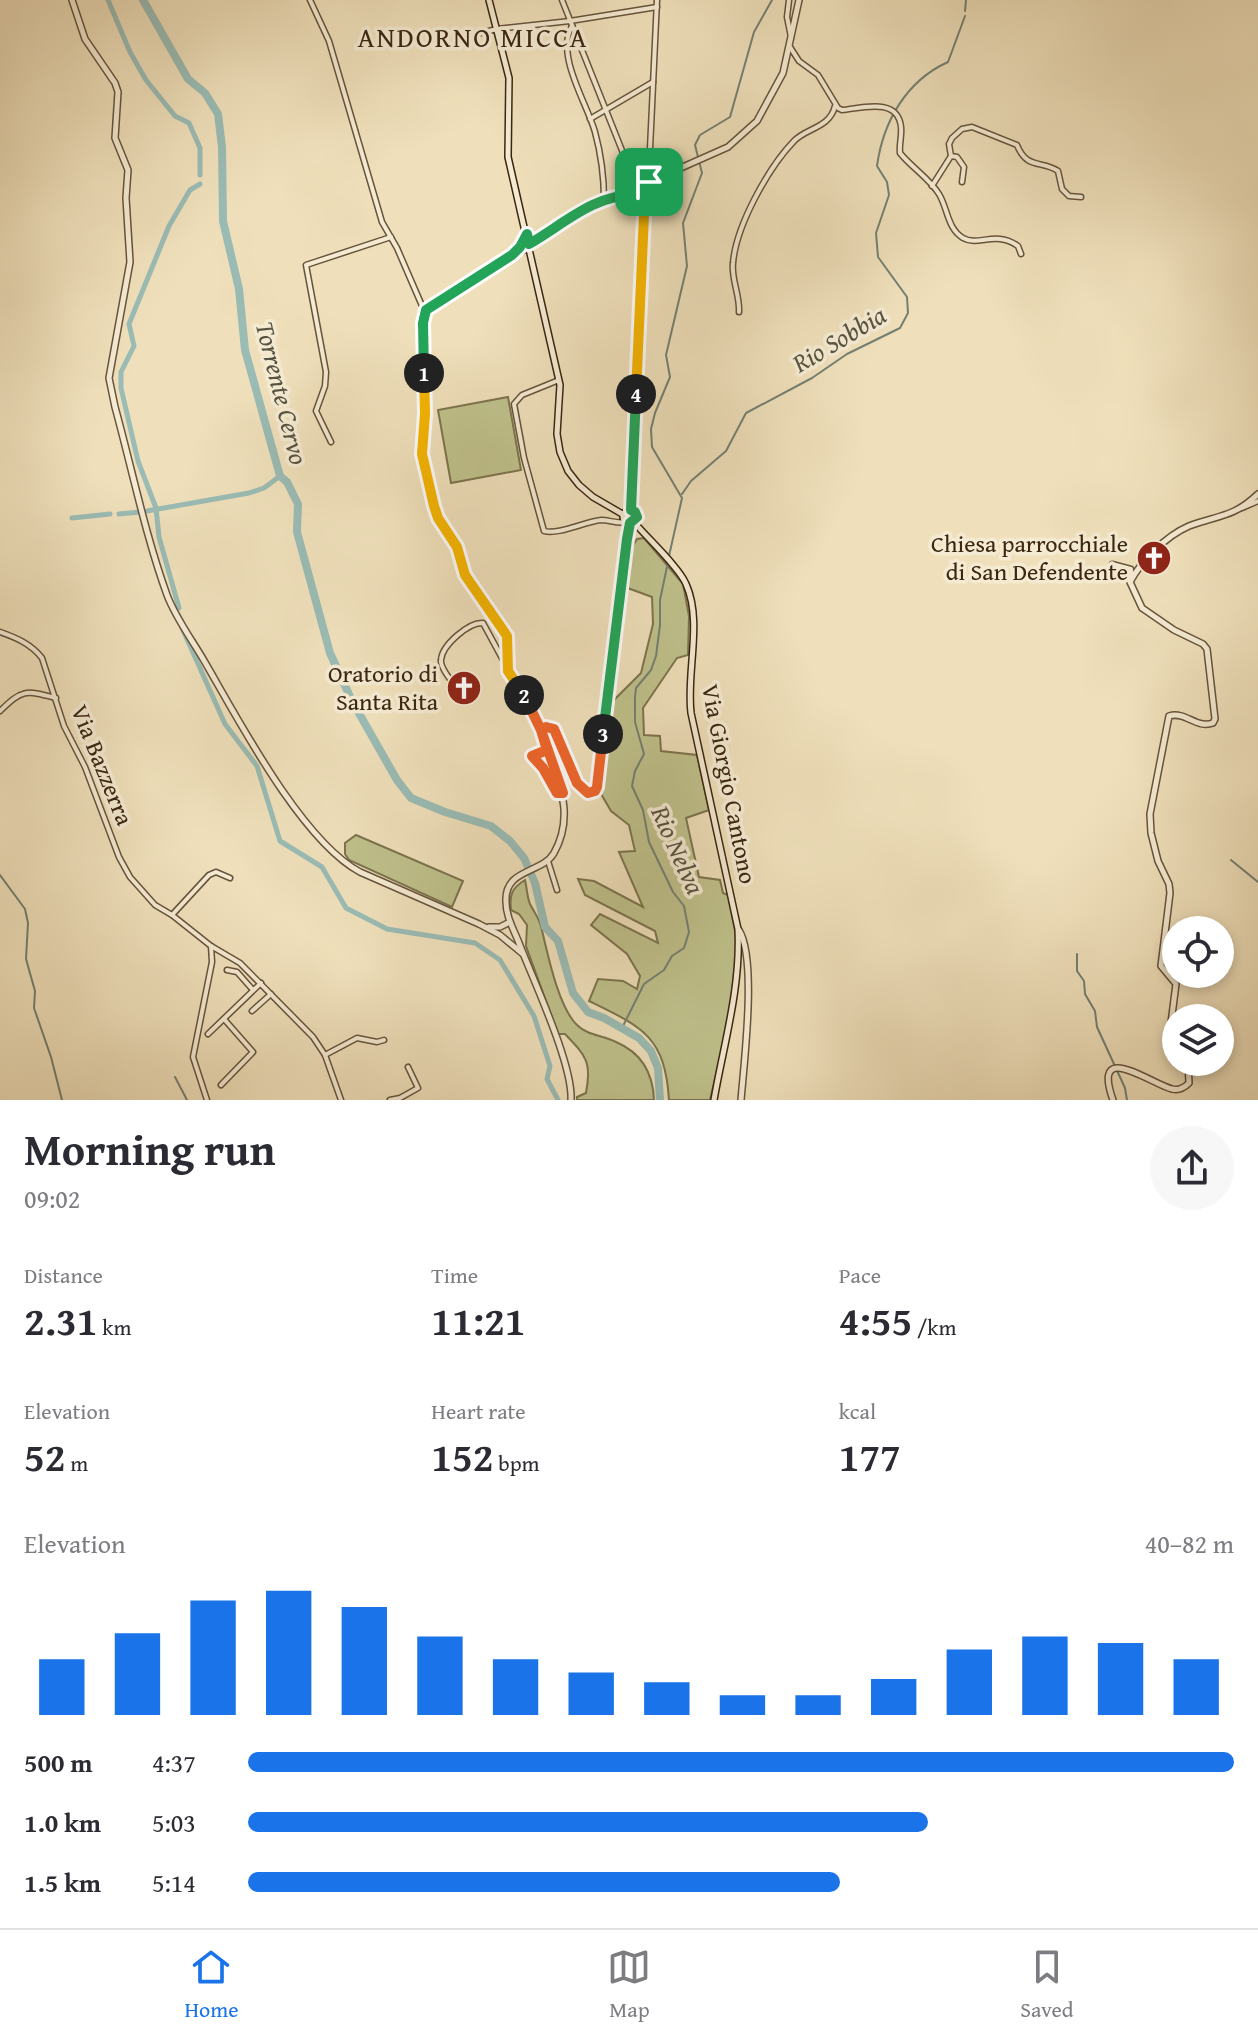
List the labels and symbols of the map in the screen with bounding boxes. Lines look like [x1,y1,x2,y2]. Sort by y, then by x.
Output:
district label: ANDORNO MICCA [357,16,589,57]
pin [615,148,683,216]
water label: Rio Sobbia [784,295,893,382]
water label: Torrente Cervo [246,317,319,468]
pin: 1 [404,353,444,393]
pin: 4 [616,374,656,414]
place label: Chiesa parrocchiale di San Defendente [931,526,1128,589]
church icon: Chiesa parrocchiale di San Defendente [1135,539,1173,577]
place label: Oratorio di Santa Rita [328,656,439,719]
church icon: Oratorio di Santa Rita [445,669,483,707]
pin: 2 [504,675,544,715]
street label: Via Giorgio Cantono [693,681,766,887]
street label: Via Bazzerra [62,699,143,831]
pin: 3 [583,714,623,754]
water label: Rio Nelva [641,798,715,900]

